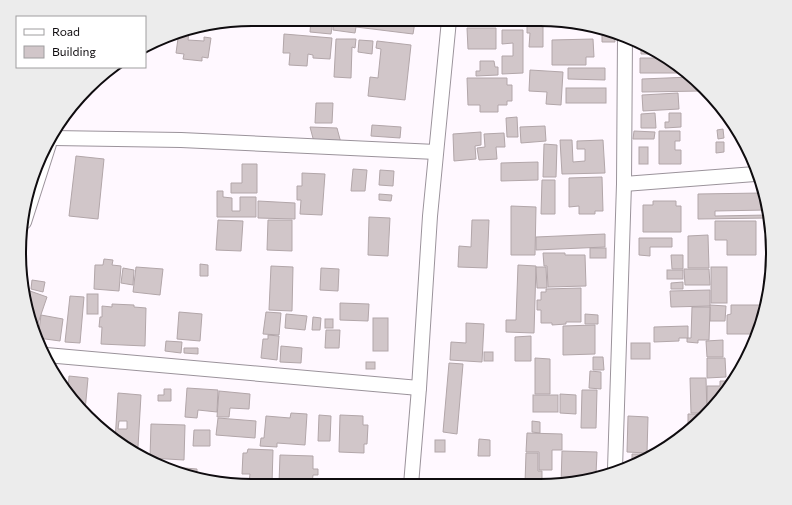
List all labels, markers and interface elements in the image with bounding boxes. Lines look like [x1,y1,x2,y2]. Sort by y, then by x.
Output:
legend [16,16,146,68]
text: Road [52,24,80,38]
text: Building [52,44,96,58]

